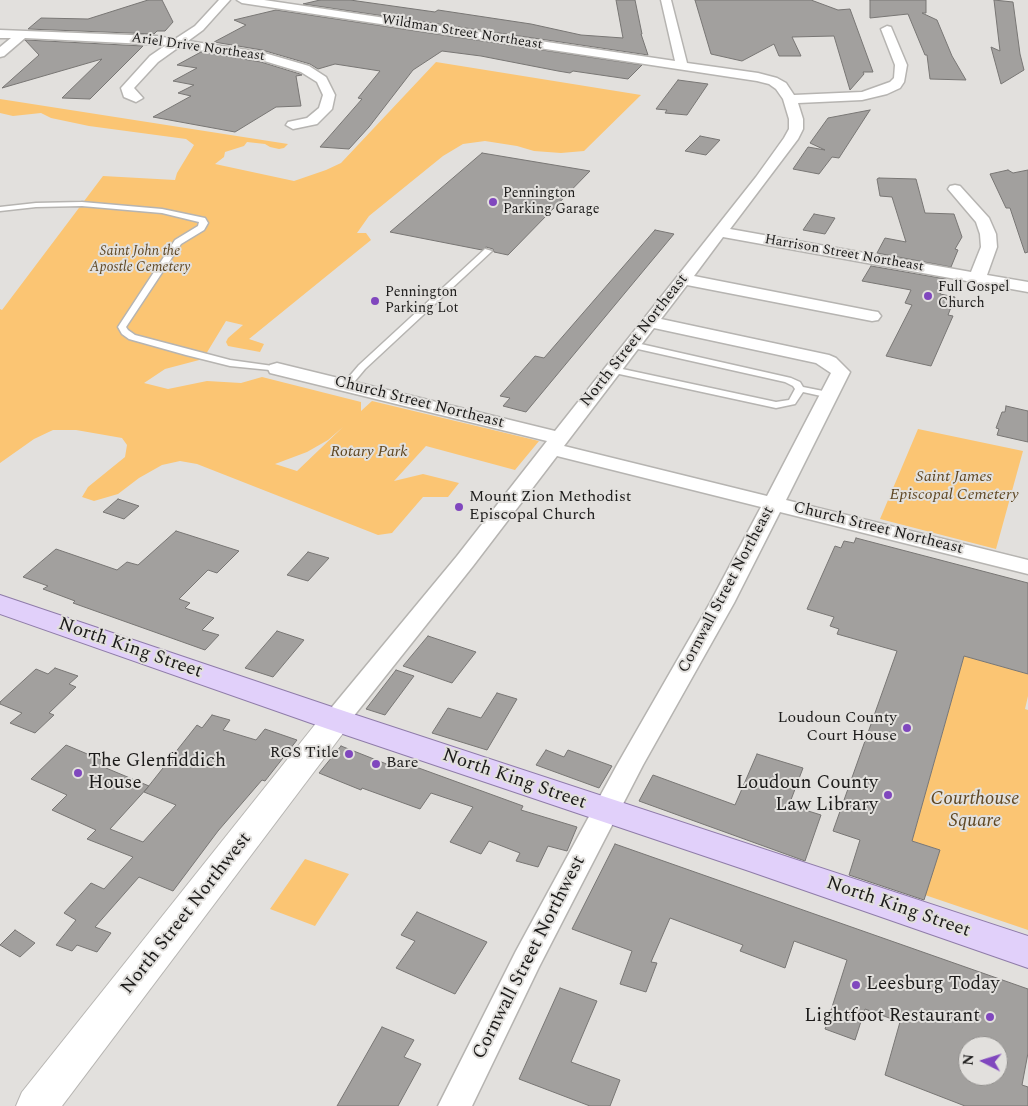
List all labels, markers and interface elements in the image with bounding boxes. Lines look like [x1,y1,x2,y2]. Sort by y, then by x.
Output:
street label: Wildman Street Northeast [380,12,544,54]
street label: Ariel Drive Northeast [130,30,266,66]
place label: Pennington Parking Garage [503,186,600,218]
marker: Pennington Parking Garage [487,196,499,208]
street label: Harrison Street Northeast [763,232,925,276]
park label: Saint John the Apostle Cemetery [90,244,190,276]
street label: North Street Northeast [577,271,693,411]
place label: Full Gospel Church [938,280,1009,312]
place label: Pennington Parking Lot [385,285,459,318]
marker: Full Gospel Church [922,290,934,302]
marker: Pennington Parking Lot [369,295,381,307]
street label: Church Street Northeast [332,373,506,433]
park label: Rotary Park [330,443,408,463]
park label: Saint James Episcopal Cemetery [889,468,1019,506]
place label: Mount Zion Methodist Episcopal Church [469,488,631,526]
street label: Church Street Northeast [791,499,965,559]
marker: Mount Zion Methodist Episcopal Church [453,501,465,513]
street label: Cornwall Street Northeast [675,503,779,677]
street label: North King Street [55,614,205,684]
place label: Loudoun County Court House [778,709,897,747]
marker: Loudoun County Court House [901,722,913,734]
place label: RGS Title [270,744,339,764]
street label: North King Street [439,745,589,815]
marker: RGS Title [343,748,355,760]
place label: The Glenfiddich House [88,751,226,795]
place label: Bare [386,754,418,774]
marker: Bare [370,758,382,770]
marker: The Glenfiddich House [72,767,84,779]
place label: Loudoun County Law Library [736,773,878,817]
marker: Loudoun County Law Library [882,789,894,801]
park label: Courthouse Square [931,789,1019,833]
street label: North Street Northwest [117,829,257,999]
street label: Cornwall Street Northwest [469,852,591,1064]
street label: North King Street [823,873,973,943]
place label: Leesburg Today [866,974,1000,996]
marker: Leesburg Today [850,979,862,991]
place label: Lightfoot Restaurant [804,1006,980,1028]
marker: Lightfoot Restaurant [984,1011,996,1023]
north arrow [958,1036,1008,1086]
text: N [958,1053,980,1066]

